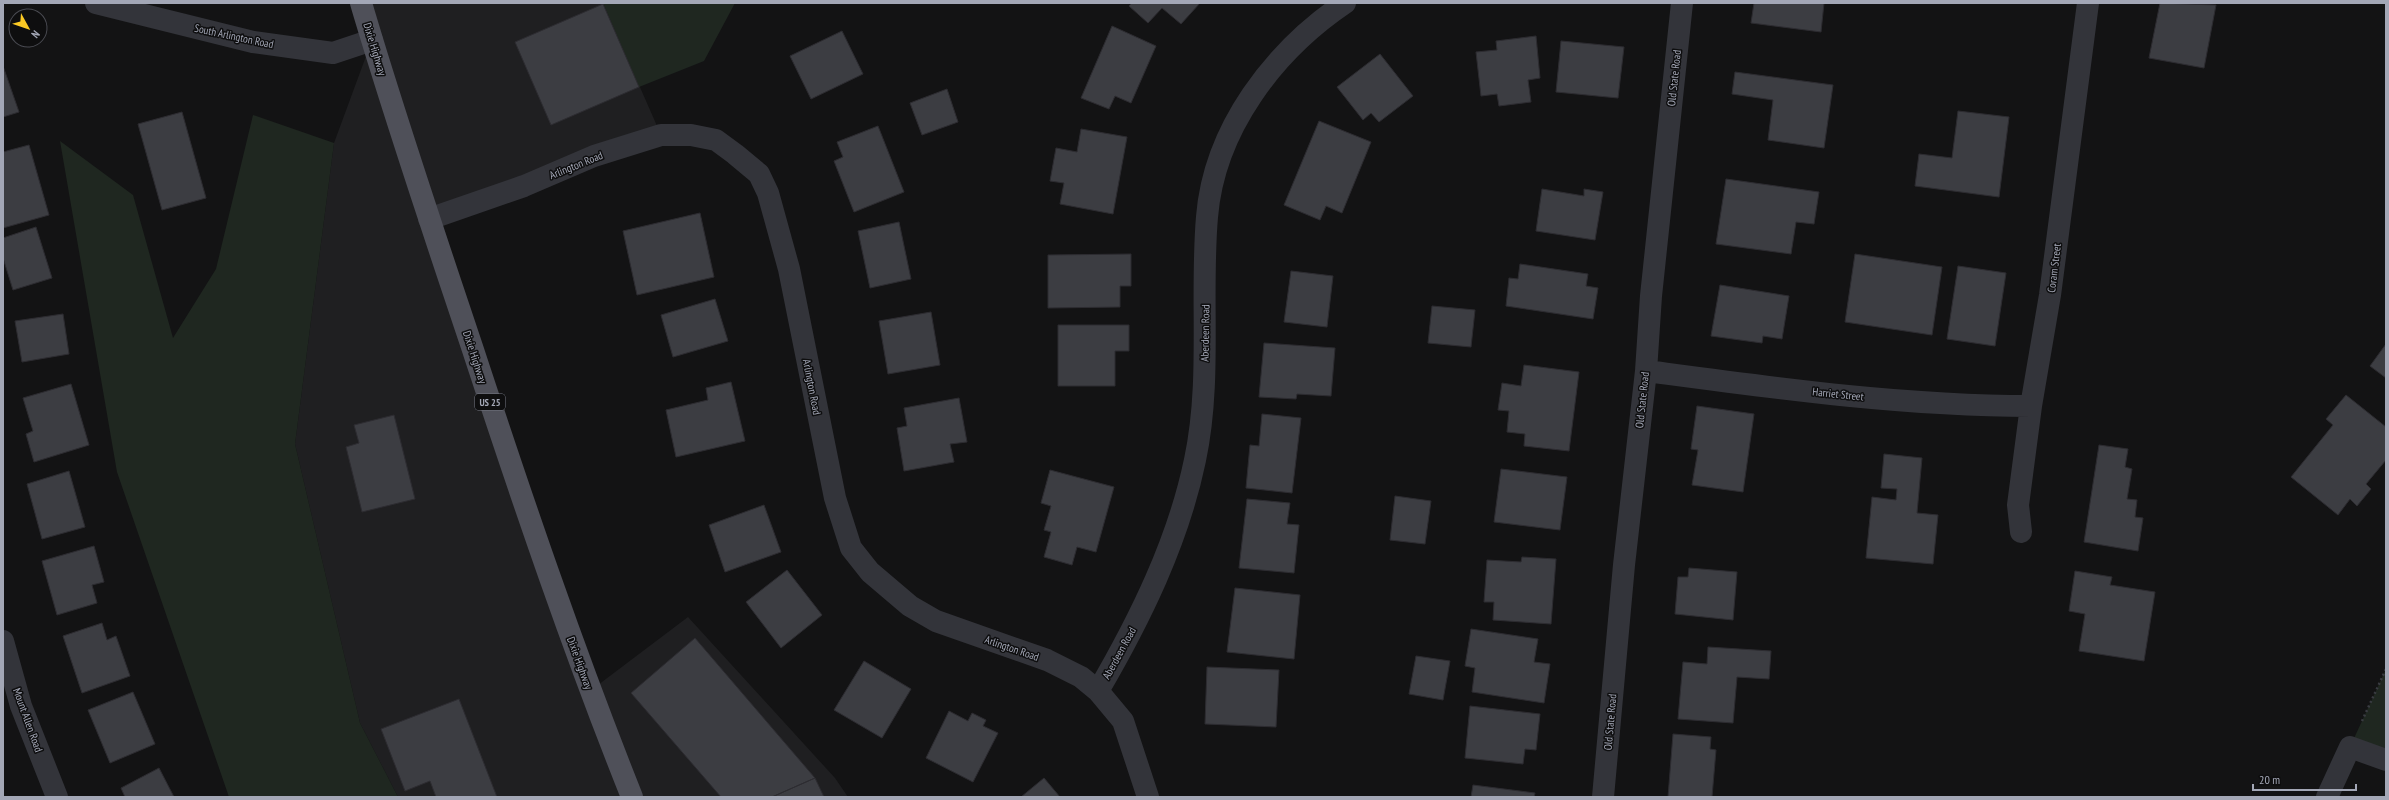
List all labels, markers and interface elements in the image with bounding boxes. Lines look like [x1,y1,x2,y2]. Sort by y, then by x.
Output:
north arrow [8,8,48,48]
street label: South Arlington Road [193,21,275,51]
street label: Dixie Highway [360,21,390,78]
text: N [28,28,43,41]
street label: Old State Road [1664,49,1684,107]
street label: Arlington Road [547,148,605,182]
street label: Coram Street [2044,243,2064,293]
street label: Aberdeen Road [1198,304,1213,362]
street label: Dixie Highway [460,329,490,386]
street label: Arlington Road [800,358,824,416]
street label: Old State Road [1632,371,1652,429]
street label: Harriet Street [1812,384,1864,404]
road number: US 25 [475,394,505,410]
street label: Aberdeen Road [1099,624,1139,681]
street label: Arlington Road [983,632,1041,664]
street label: Dixie Highway [564,635,596,692]
street label: Mount Allen Road [10,686,46,754]
street label: Old State Road [1601,693,1619,751]
scale bar [2253,766,2356,792]
text: 20 m [2259,772,2280,787]

